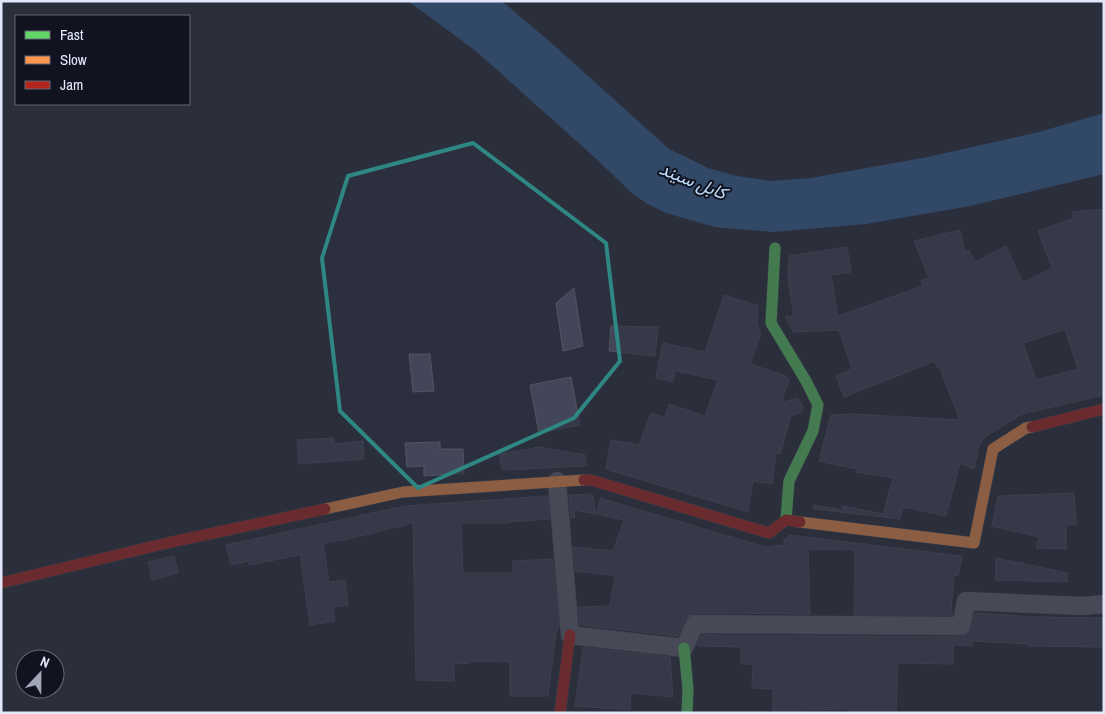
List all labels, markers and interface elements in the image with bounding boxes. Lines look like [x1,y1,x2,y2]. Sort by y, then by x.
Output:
legend [15,15,190,105]
text: Fast [60,24,84,45]
text: Slow [60,49,87,70]
text: Jam [60,74,83,95]
water label: کابل سيند [656,156,733,206]
north arrow [15,649,65,699]
text: N [38,652,52,672]

